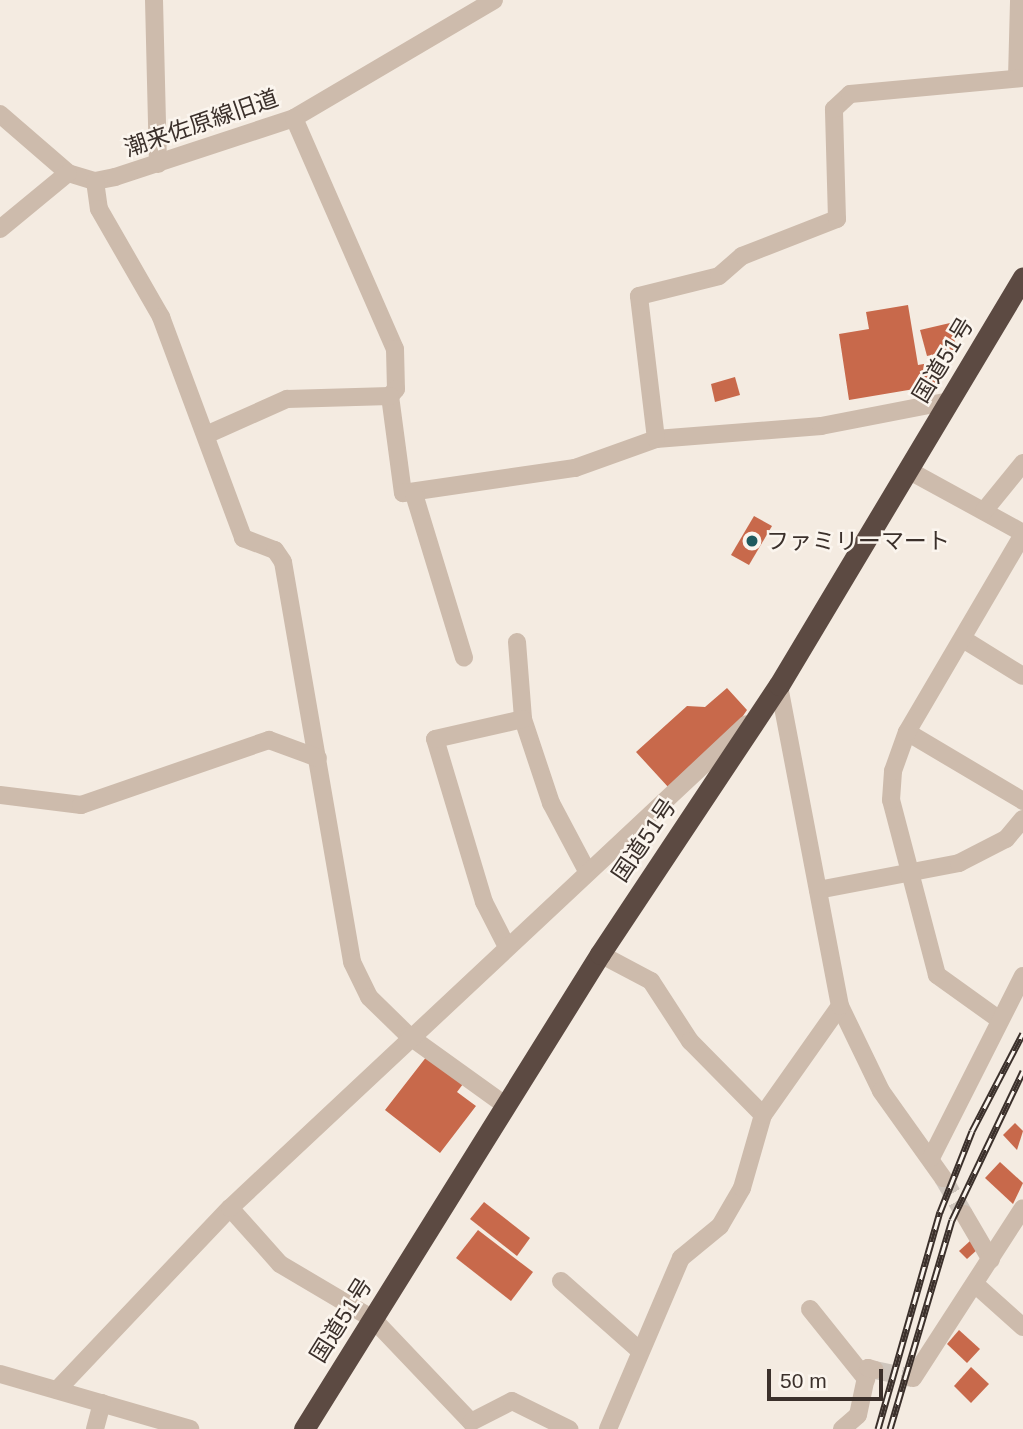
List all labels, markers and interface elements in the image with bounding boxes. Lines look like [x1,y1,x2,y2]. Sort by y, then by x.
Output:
street label: 潮来佐原線旧道 [120,84,282,162]
street label: 国道51号 [907,312,979,408]
place label: ファミリーマート [766,527,950,555]
marker: ファミリーマート [744,533,760,549]
street label: 国道51号 [606,793,682,887]
street label: 国道51号 [304,1273,378,1367]
scale bar [771,1356,886,1400]
text: 50 m [780,1369,827,1392]

